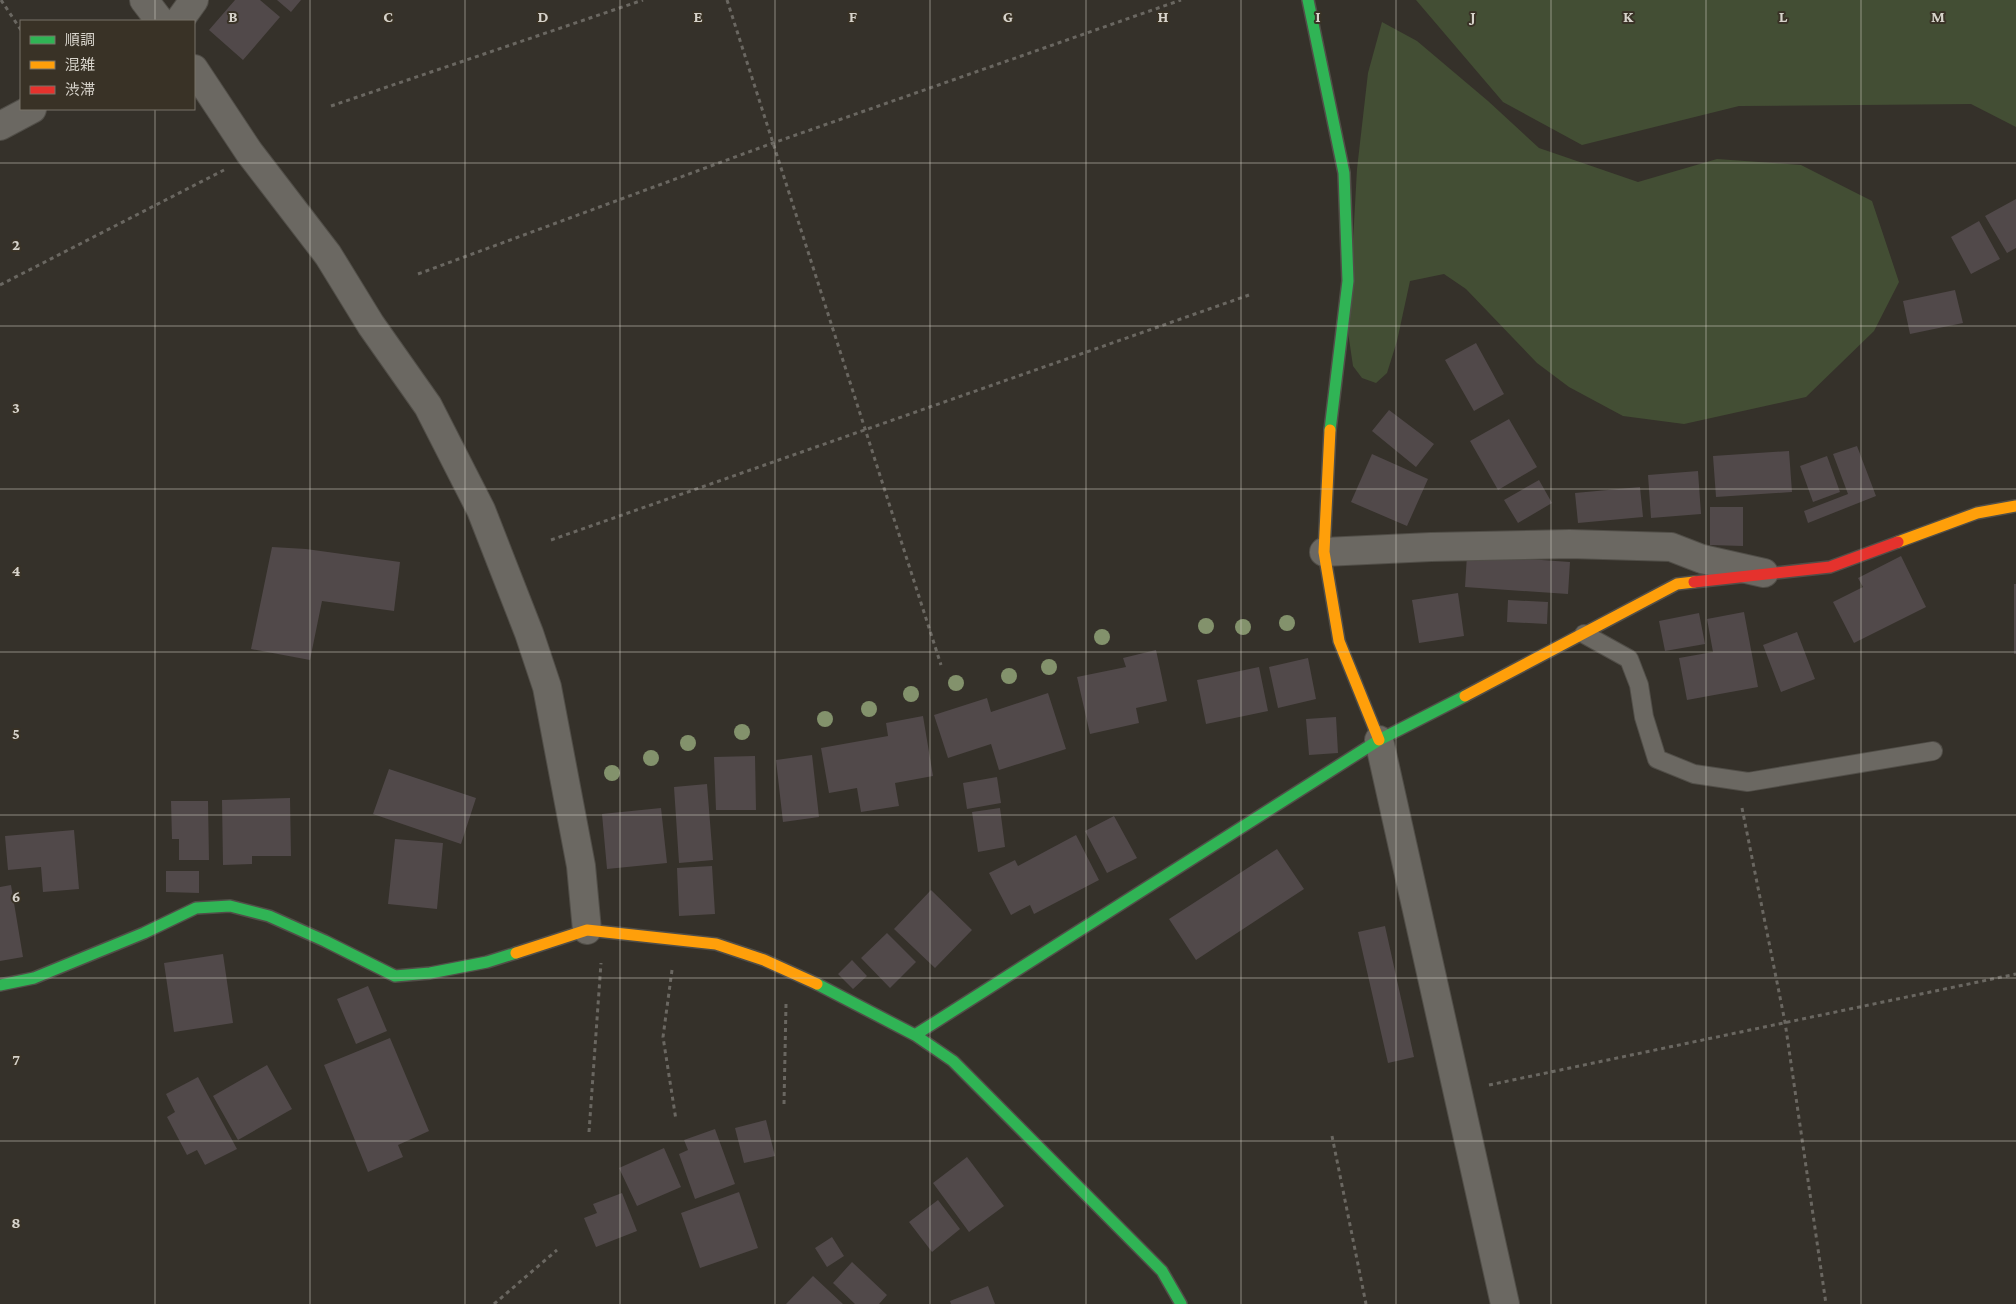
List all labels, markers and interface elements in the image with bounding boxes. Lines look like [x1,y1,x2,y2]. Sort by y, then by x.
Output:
text: B [228,8,238,25]
text: C [383,8,393,25]
text: D [537,8,549,25]
text: E [693,8,703,25]
text: F [849,8,858,25]
text: G [1003,8,1013,25]
text: H [1158,8,1169,25]
text: I [1315,8,1321,25]
text: J [1468,8,1476,25]
text: K [1623,8,1634,25]
text: L [1779,8,1788,25]
text: M [1931,8,1945,25]
legend [20,20,195,110]
text: 順調 [65,32,95,48]
text: 混雑 [65,57,95,73]
text: 渋滞 [65,82,95,98]
text: 2 [12,236,20,253]
text: 3 [12,399,20,416]
text: 4 [12,562,21,579]
text: 5 [12,725,20,742]
text: 6 [12,888,20,905]
text: 7 [12,1051,20,1068]
text: 8 [11,1214,21,1231]

